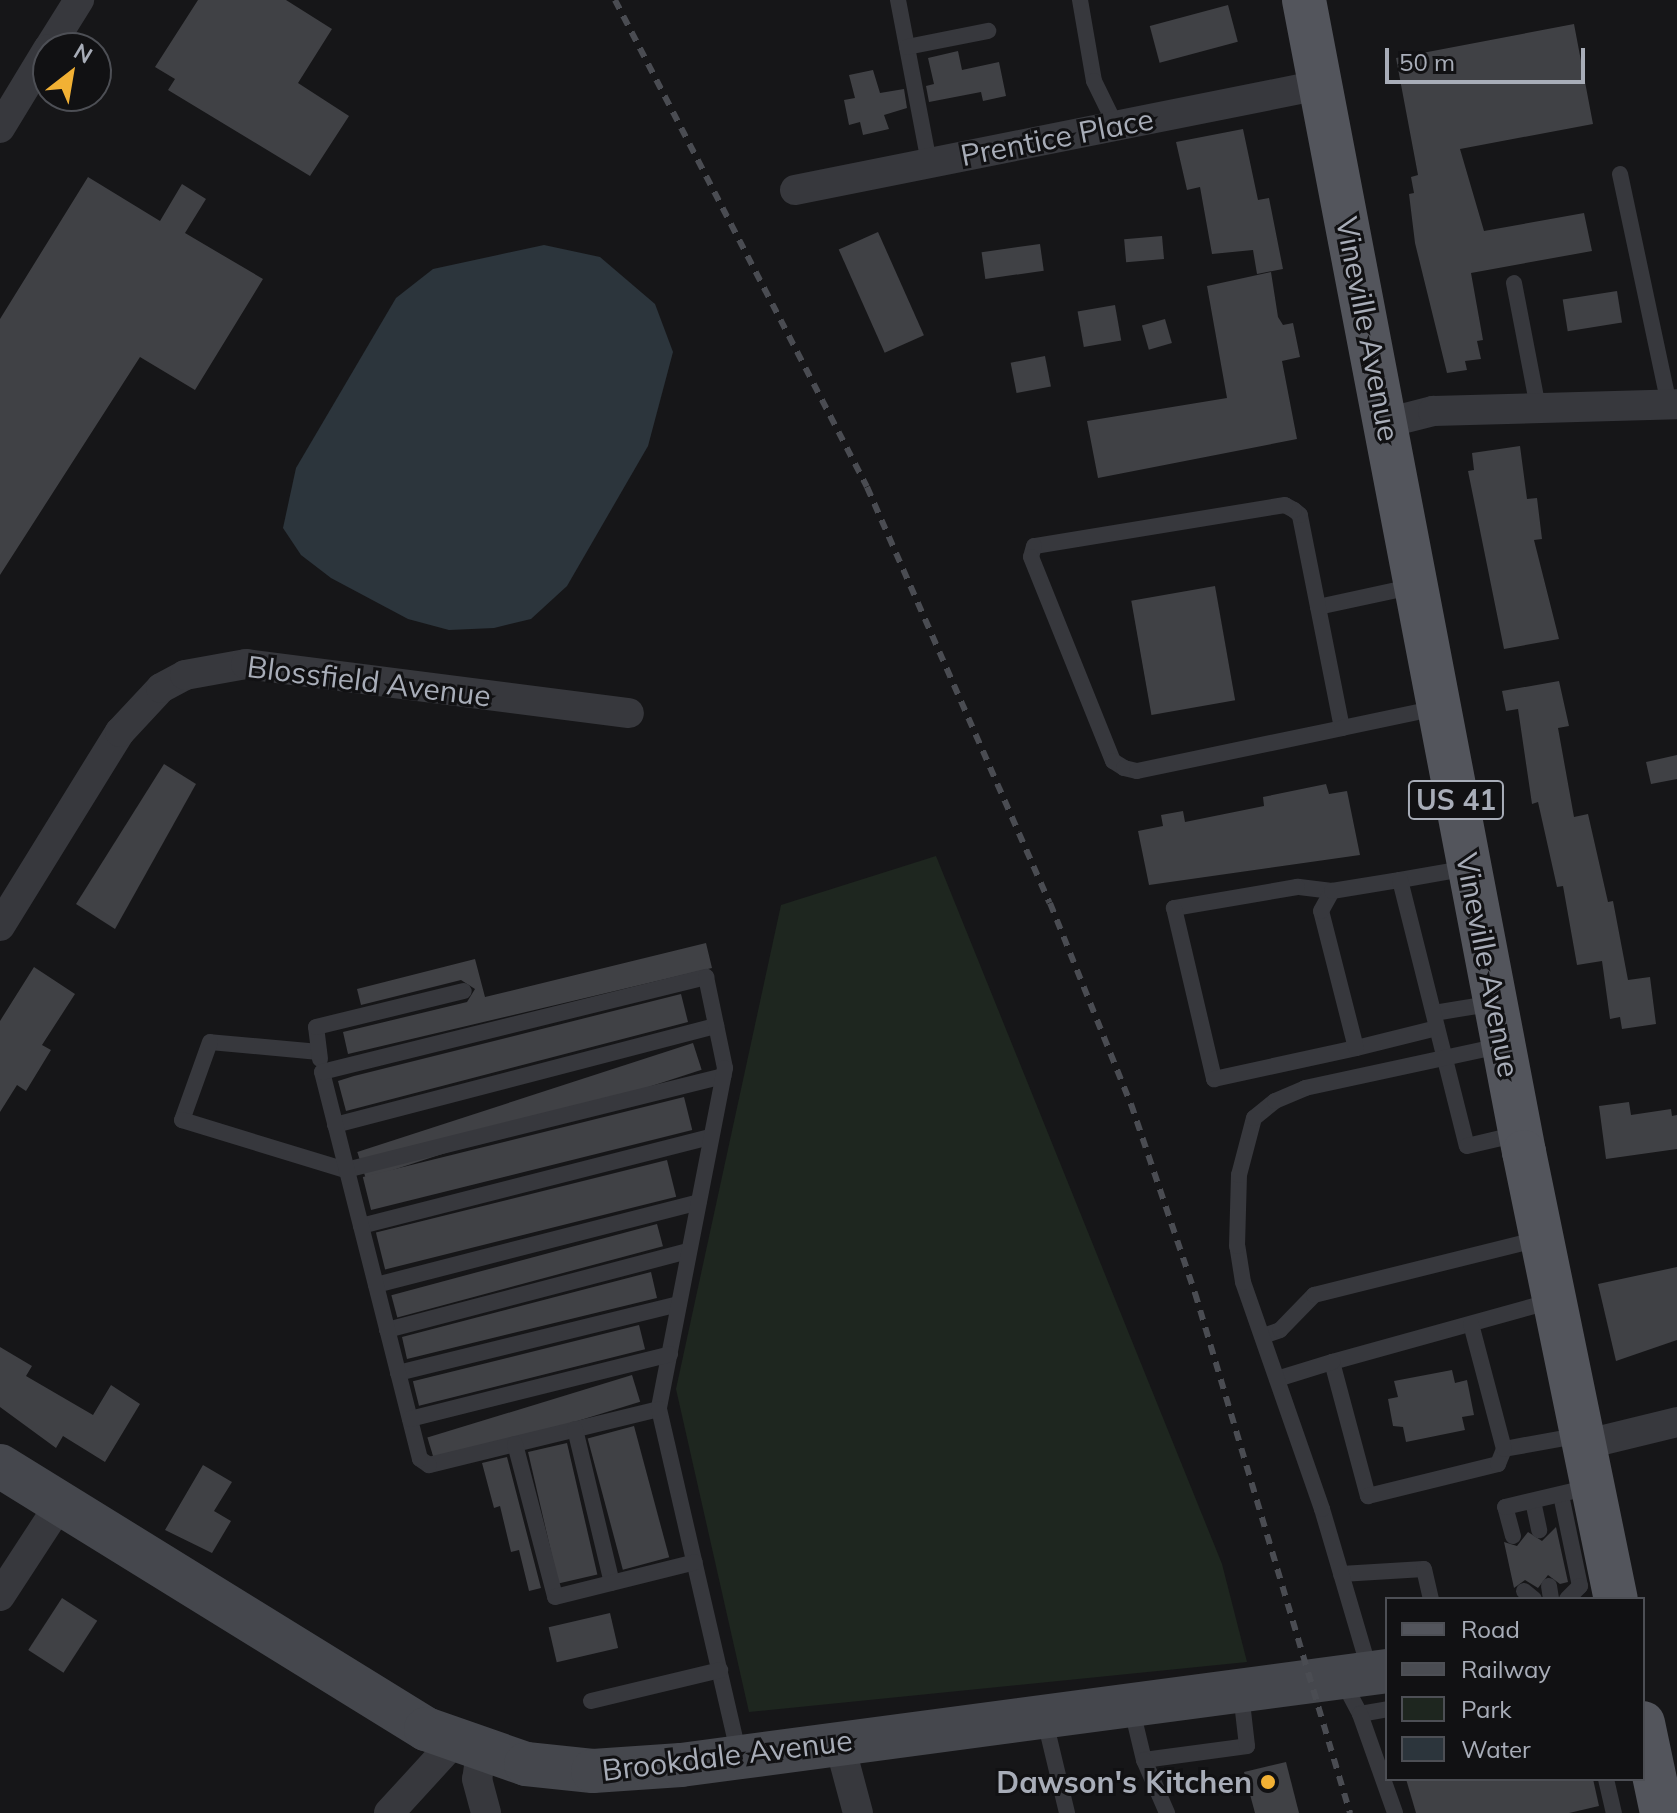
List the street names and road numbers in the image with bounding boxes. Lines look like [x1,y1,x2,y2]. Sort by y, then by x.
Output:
street label: Prentice Place [958,101,1156,173]
street label: Vineville Avenue [1329,214,1407,444]
street label: Blossfield Avenue [245,648,493,714]
road number: US 41 [1406,776,1506,824]
street label: Vineville Avenue [1449,850,1527,1080]
street label: Brookdale Avenue [600,1722,854,1788]

